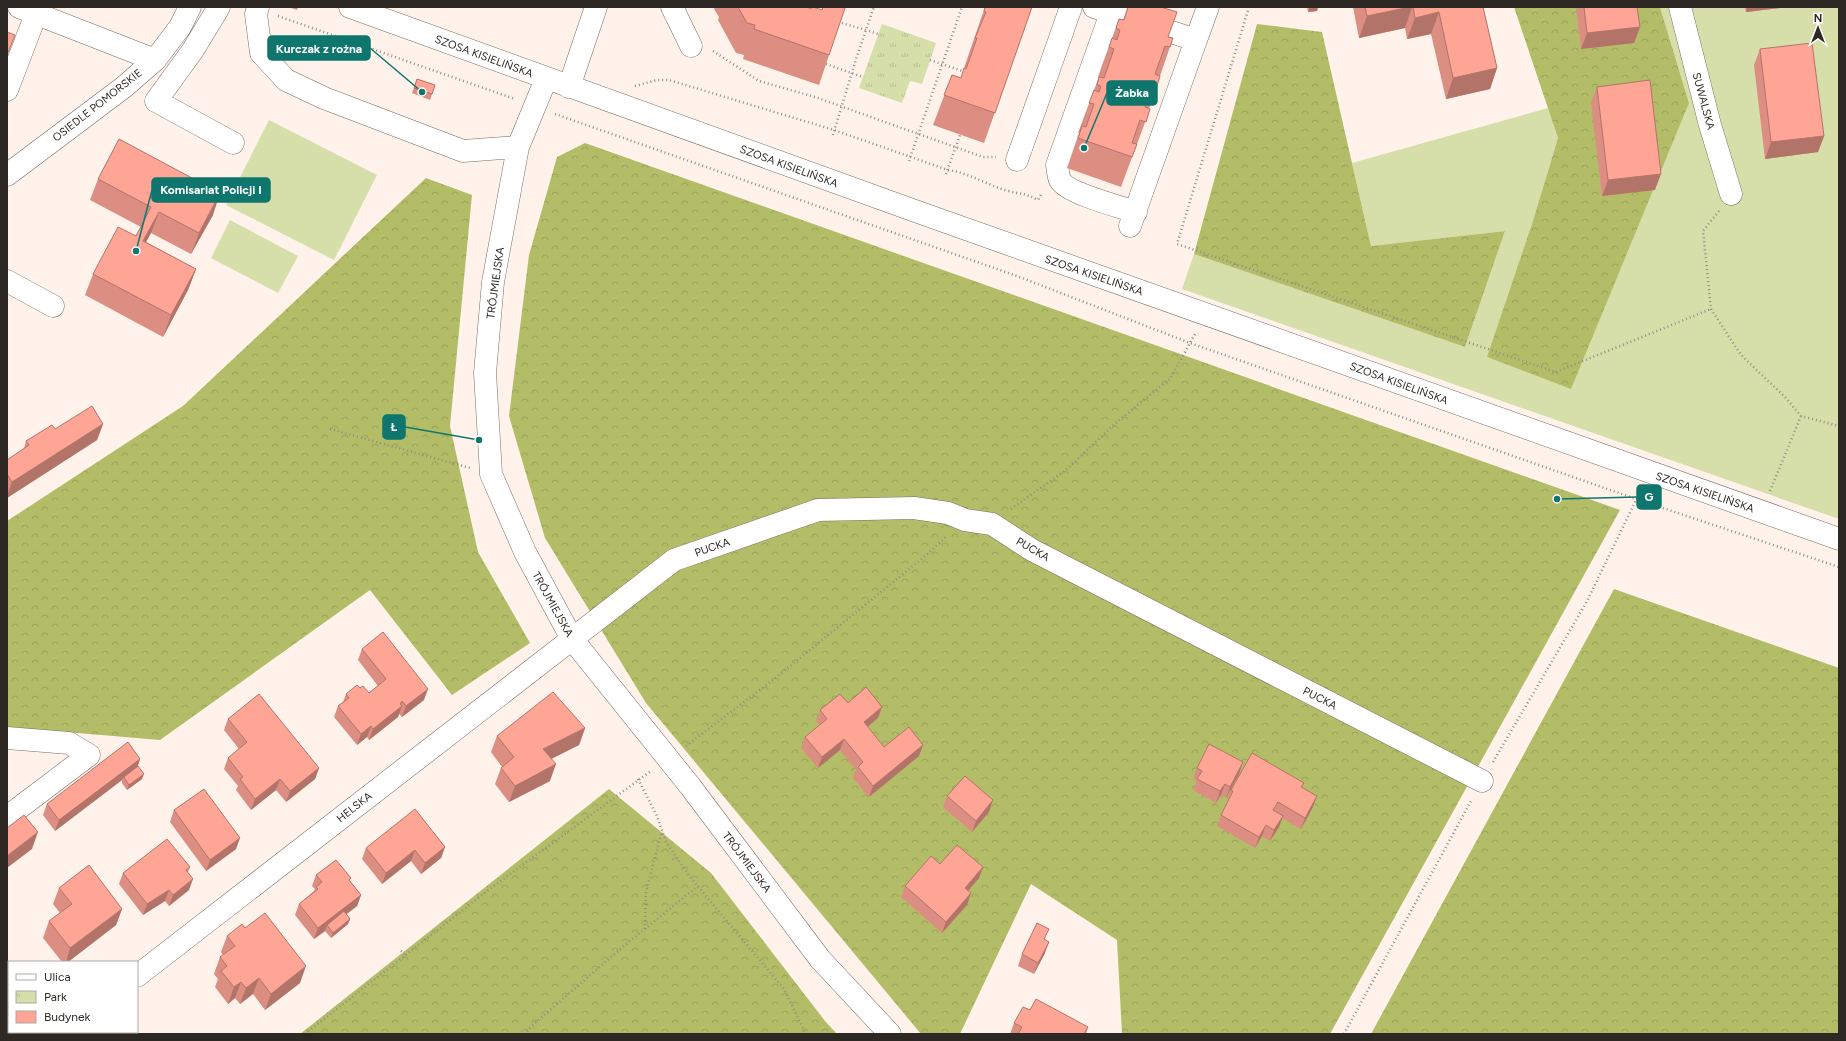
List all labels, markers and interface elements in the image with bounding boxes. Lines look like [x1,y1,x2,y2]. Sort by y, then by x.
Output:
north arrow [1798,8,1838,48]
text: N [1814,12,1822,25]
street label: SZOSA KISIELIŃSKA [433,33,535,80]
callout: Kurczak z rożna [268,36,370,60]
text: Kurczak z rożna [276,42,362,56]
street label: OSIEDLE POMORSKIE [50,66,145,144]
street label: SUWALSKA [1690,71,1718,132]
callout: Żabka [1107,81,1157,105]
text: Żabka [1115,86,1149,100]
street label: SZOSA KISIELIŃSKA [738,143,840,190]
callout: Komisariat Policji I [152,178,270,202]
text: Komisariat Policji I [160,183,262,197]
street label: TRÓJMIEJSKA [483,246,507,320]
street label: SZOSA KISIELIŃSKA [1043,253,1145,299]
street label: SZOSA KISIELIŃSKA [1348,360,1450,407]
callout: Ł [383,415,405,439]
text: Ł [391,420,398,434]
street label: SZOSA KISIELIŃSKA [1654,470,1756,516]
callout: G [1637,485,1661,509]
text: G [1645,490,1654,504]
street label: PUCKA [693,535,732,560]
street label: PUCKA [1014,535,1052,564]
street label: TRÓJMIEJSKA [529,569,577,640]
street label: PUCKA [1301,684,1339,713]
street label: HELSKA [334,789,375,825]
street label: TRÓJMIEJSKA [720,829,775,896]
legend [8,961,138,1033]
text: Ulica [44,970,71,984]
text: Park [44,990,67,1004]
text: Budynek [44,1010,91,1024]

